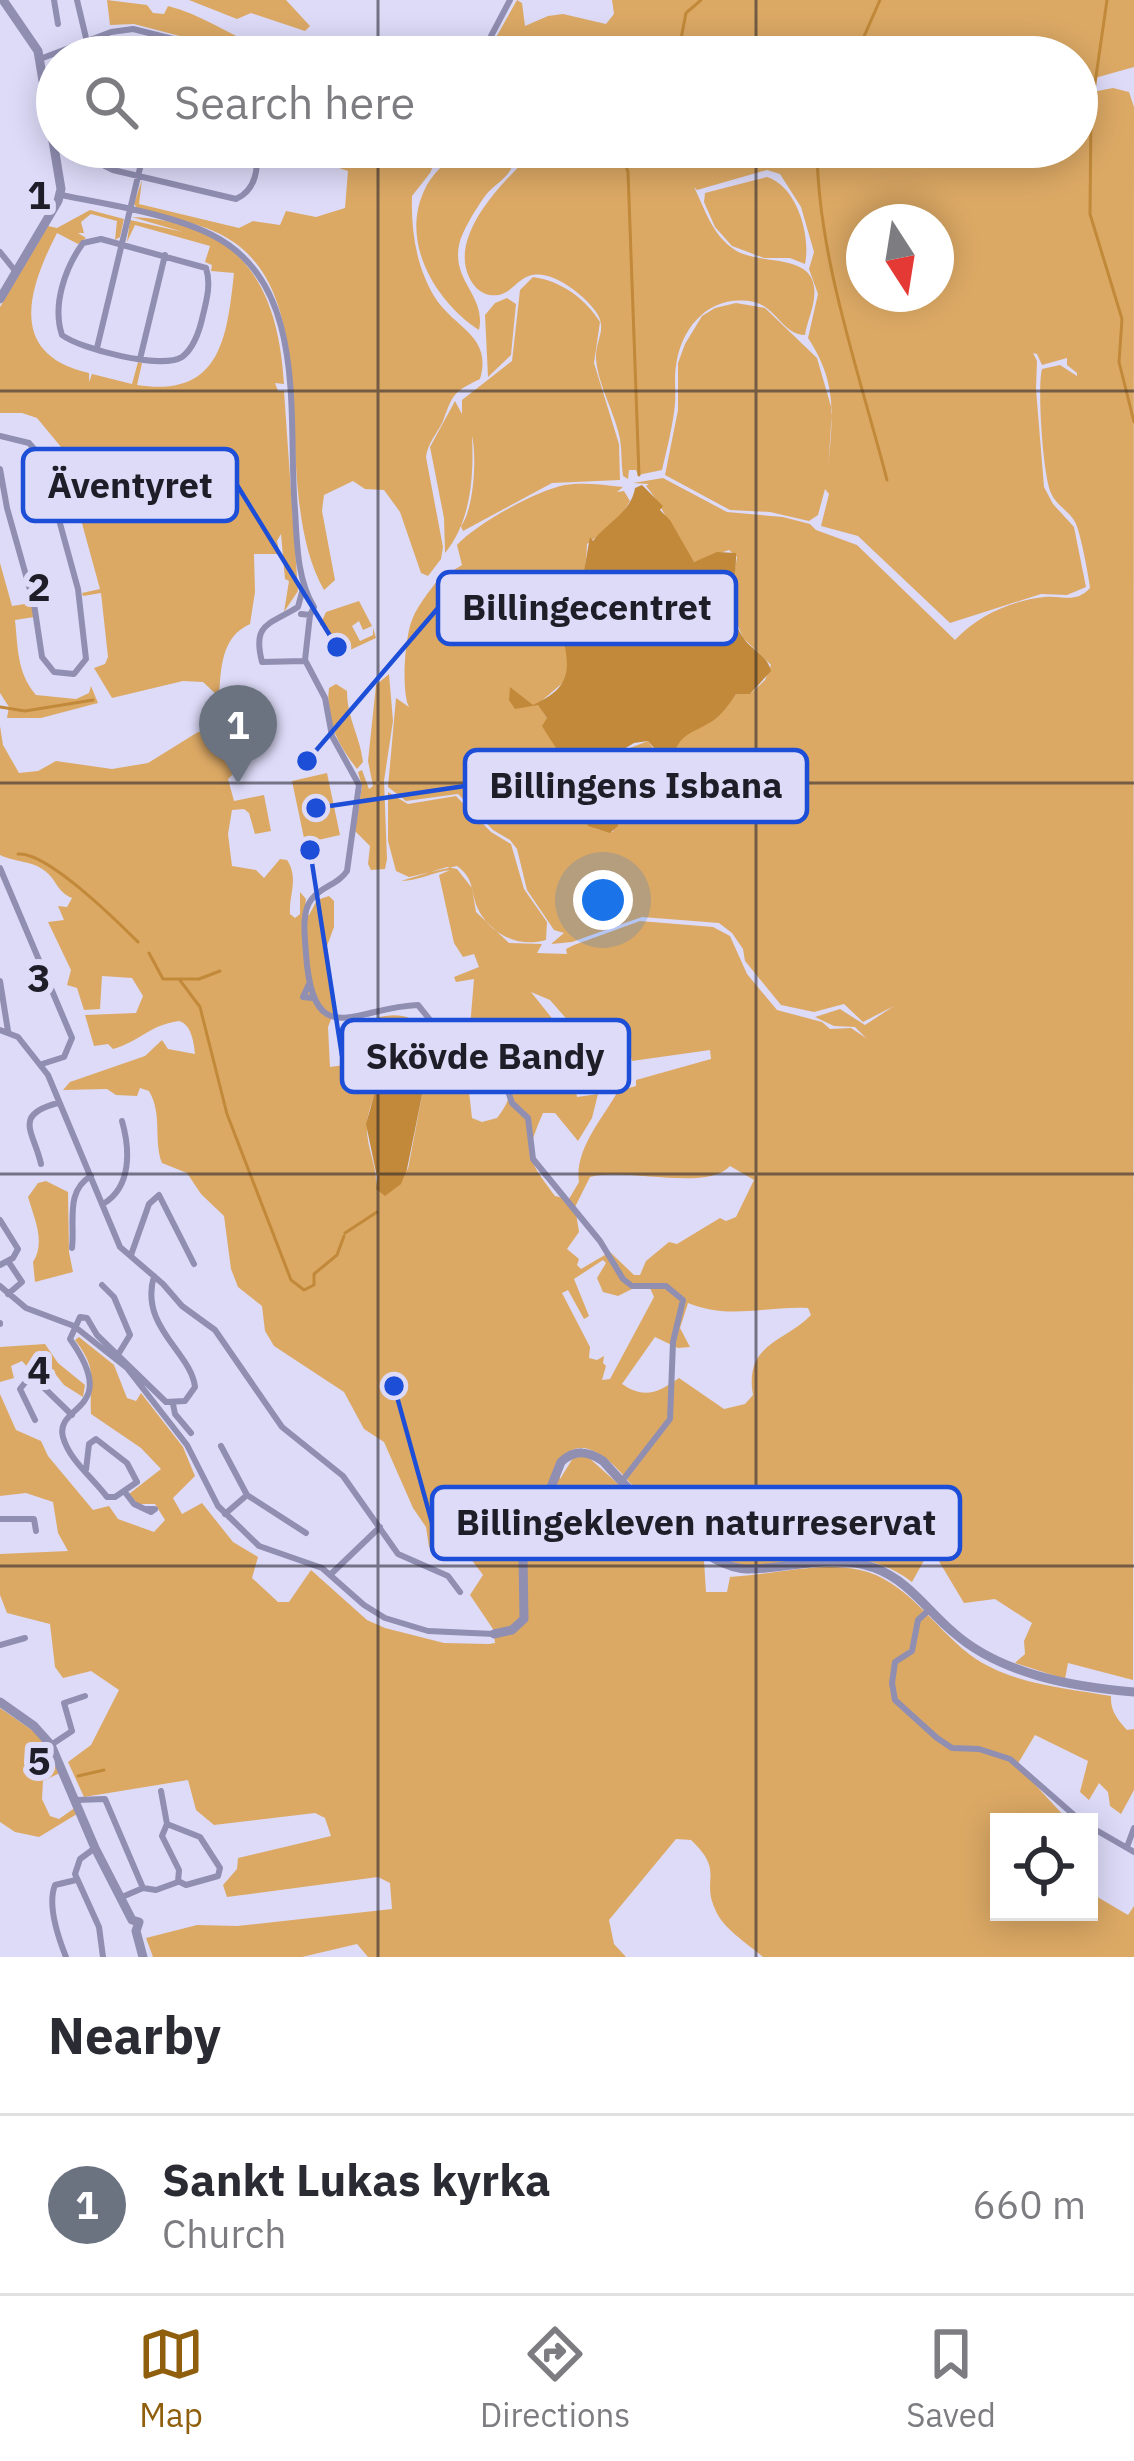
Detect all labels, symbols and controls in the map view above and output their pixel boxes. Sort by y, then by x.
search box [36,36,1098,168]
icon: search [78,69,144,135]
text: Search here [174,73,415,131]
text: 1 [27,169,51,220]
north arrow [846,204,954,312]
callout: Äventyret [23,449,237,521]
text: Äventyret [47,461,213,508]
text: 2 [27,561,51,612]
callout: Billingecentret [438,572,736,644]
text: Billingecentret [462,583,712,630]
pin: 1 [199,685,277,784]
callout: Billingens Isbana [465,750,807,822]
text: Billingens Isbana [489,761,783,808]
your location [573,870,633,930]
text: 3 [27,952,51,1003]
callout: Skövde Bandy [342,1020,629,1092]
text: Skövde Bandy [365,1032,605,1079]
text: 4 [27,1344,51,1395]
callout: Billingekleven naturreservat [432,1487,960,1559]
text: Billingekleven naturreservat [456,1498,936,1545]
text: 5 [27,1735,51,1786]
map controls [990,1813,1098,1921]
button: locate [990,1813,1098,1921]
text: Nearby [48,2002,221,2068]
text: Sankt Lukas kyrka [162,2150,551,2208]
text: 1 [75,2179,99,2230]
text: 660 m [973,2179,1086,2230]
text: Church [162,2208,286,2259]
tab: Map [138,2321,204,2436]
tab: Directions [480,2321,630,2436]
tab: Saved [906,2321,996,2436]

